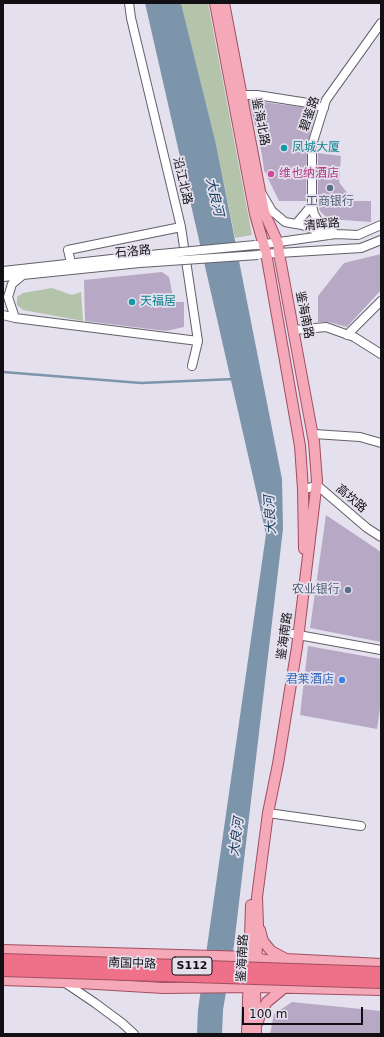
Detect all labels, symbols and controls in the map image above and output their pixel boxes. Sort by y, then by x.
street label: 碧鉴路 [297,95,323,133]
street label: 鉴海北路 [248,97,272,147]
place label: 凤城大厦 [292,141,340,155]
marker: 凤城大厦 [279,143,289,153]
street label: 沿江北路 [170,156,194,206]
place label: 维也纳酒店 [279,167,339,181]
marker: 维也纳酒店 [266,169,276,179]
water label: 大良河 [202,176,226,218]
marker: 工商银行 [325,183,335,193]
place label: 工商银行 [306,195,354,209]
street label: 清晖路 [303,216,341,234]
street label: 石洛路 [114,243,152,261]
street label: 鉴海南路 [292,290,316,340]
place label: 天福居 [140,295,176,309]
marker: 天福居 [127,297,137,307]
street label: 高坎路 [333,482,369,516]
water label: 大良河 [262,495,280,535]
place label: 农业银行 [292,583,340,597]
marker: 农业银行 [343,585,353,595]
street label: 鉴海南路 [275,611,295,661]
place label: 君莱酒店 [286,673,334,687]
marker: 君莱酒店 [337,675,347,685]
water label: 大良河 [227,817,247,857]
street label: 鉴海南路 [235,934,251,982]
street label: 南国中路 [108,956,156,972]
road number: S112 [172,957,212,975]
scale bar [244,999,365,1025]
text: 100 m [249,1007,287,1021]

